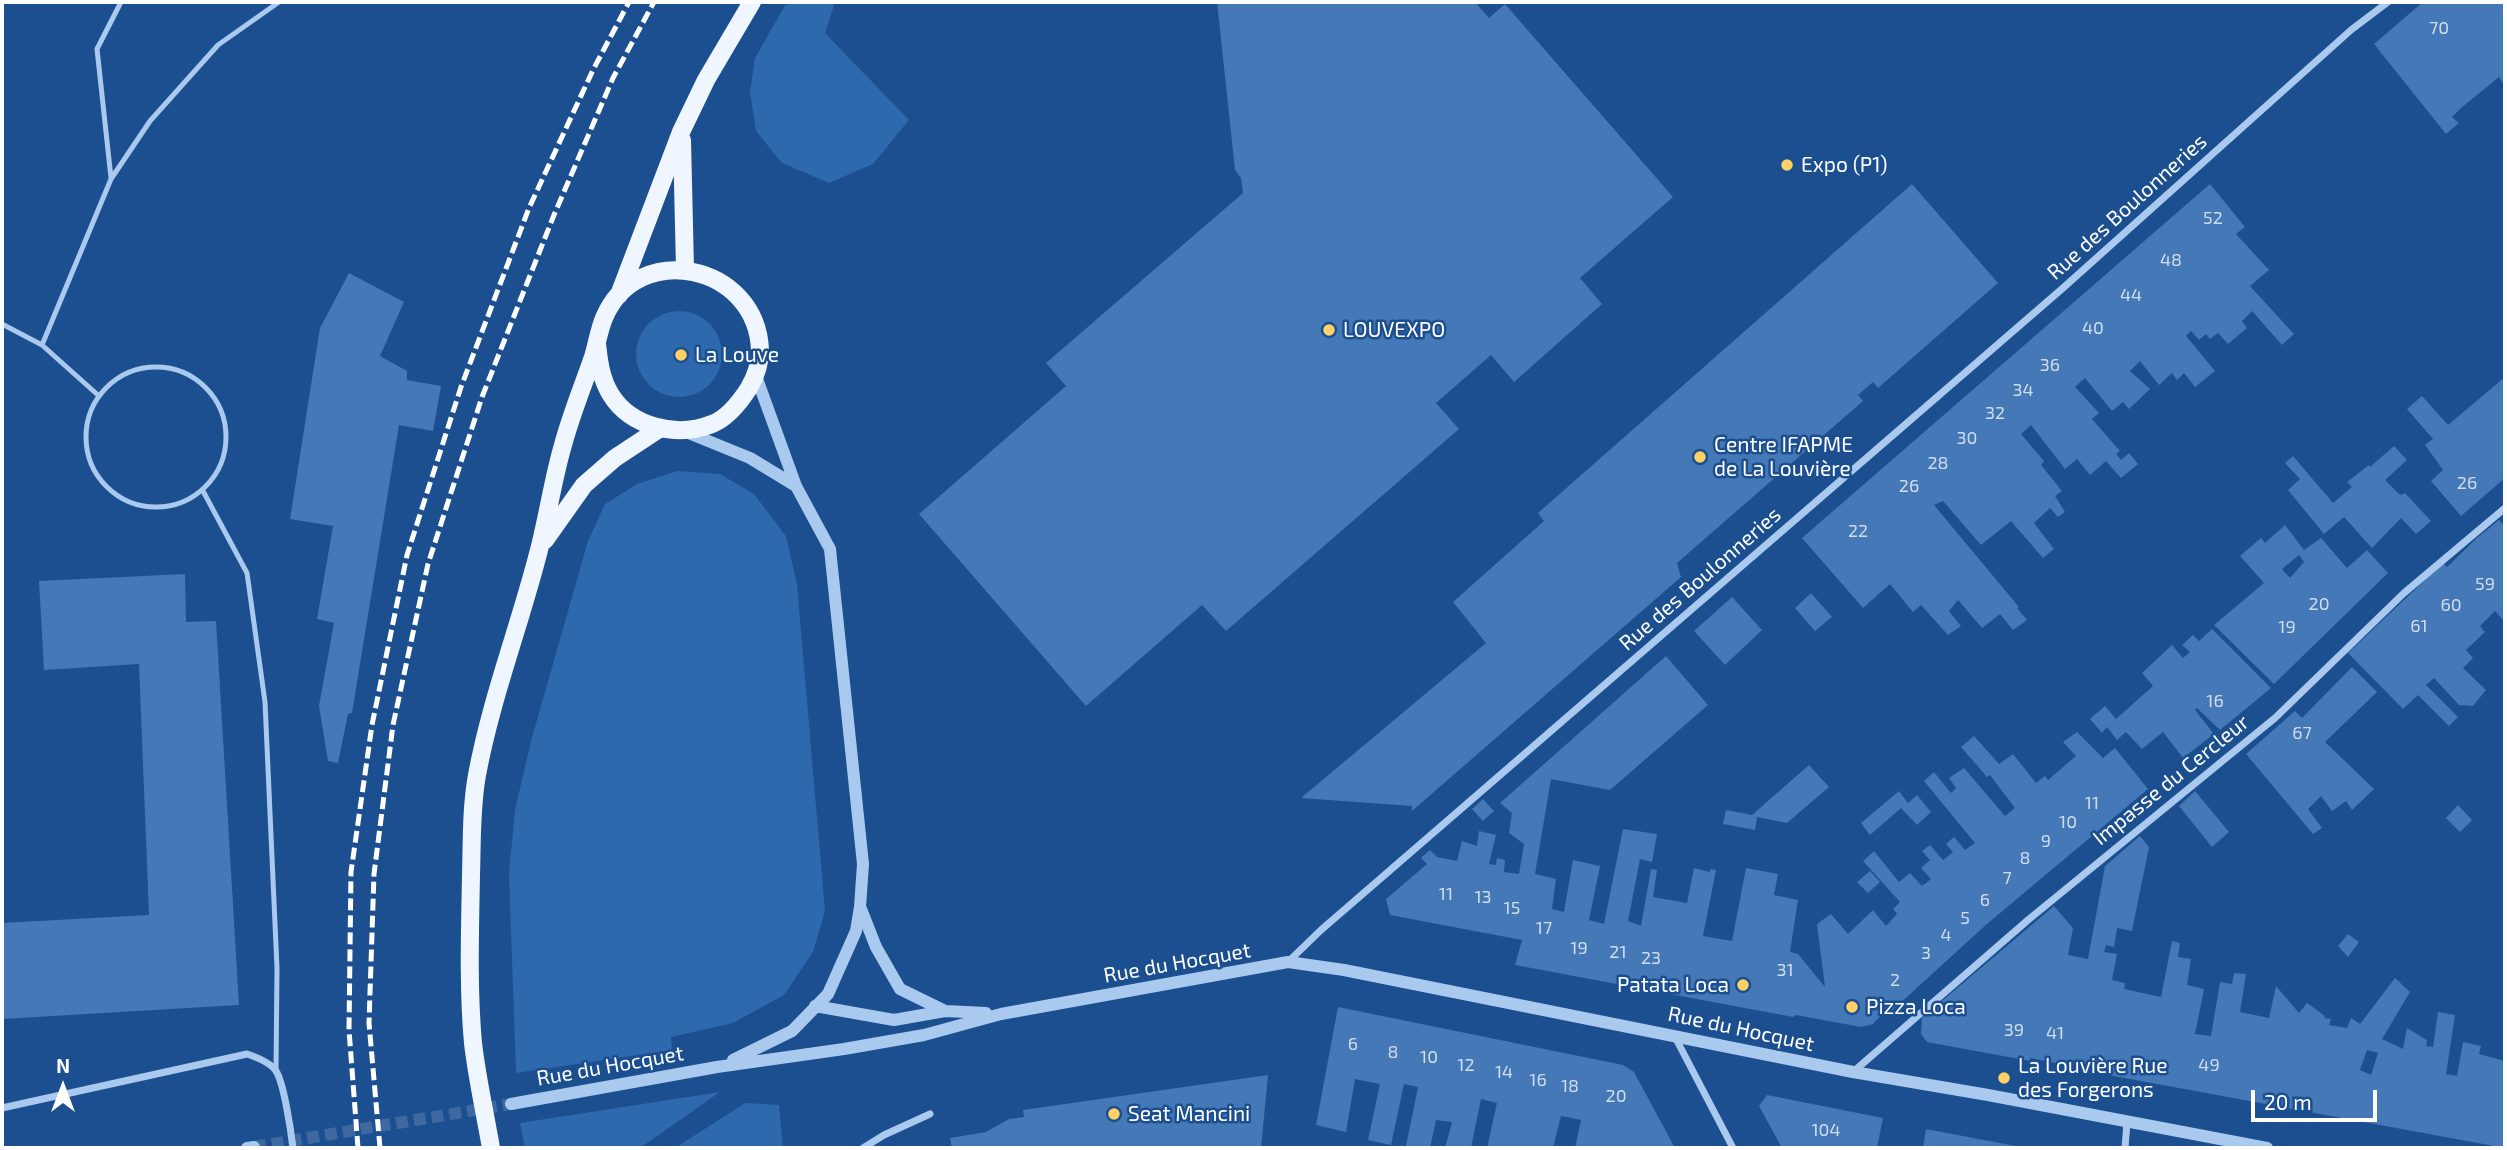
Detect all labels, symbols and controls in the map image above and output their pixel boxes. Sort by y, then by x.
house number: 70 [2429,17,2449,39]
street label: Rue des Boulonneries [2042,129,2212,285]
place label: Expo (P1) [1801,152,1888,178]
marker: Expo (P1) [1779,157,1795,173]
house number: 52 [2203,207,2223,229]
house number: 48 [2160,249,2182,271]
house number: 44 [2120,284,2142,306]
place label: LOUVEXPO [1343,317,1445,343]
house number: 40 [2082,317,2104,339]
marker: LOUVEXPO [1321,322,1337,338]
place label: La Louve [695,342,779,368]
marker: La Louve [673,347,689,363]
house number: 36 [2040,354,2060,376]
house number: 34 [2012,379,2034,401]
house number: 32 [1985,402,2005,424]
house number: 30 [1957,427,1977,449]
place label: Centre IFAPME de La Louvière [1714,432,1853,482]
marker: Centre IFAPME de La Louvière [1692,449,1708,465]
house number: 28 [1927,452,1949,474]
house number: 26 [2457,472,2477,494]
house number: 26 [1899,475,1919,497]
street label: Rue des Boulonneries [1614,502,1786,656]
house number: 22 [1848,520,1868,542]
house number: 59 [2475,573,2495,595]
house number: 20 [2309,593,2329,615]
house number: 60 [2440,594,2462,616]
house number: 61 [2410,615,2428,637]
house number: 19 [2278,616,2296,638]
house number: 16 [2206,690,2224,712]
street label: Impasse du Cercleur [2088,709,2254,851]
house number: 67 [2292,722,2312,744]
house number: 11 [2085,792,2099,814]
house number: 10 [2059,811,2077,833]
house number: 9 [2041,830,2051,852]
house number: 8 [2020,847,2030,869]
house number: 7 [2002,867,2012,889]
house number: 11 [1439,883,1453,905]
house number: 13 [1474,886,1492,908]
house number: 6 [1980,889,1990,911]
house number: 15 [1504,897,1520,919]
house number: 5 [1960,907,1970,929]
house number: 17 [1536,917,1552,939]
house number: 4 [1940,924,1952,946]
house number: 19 [1570,937,1588,959]
street label: Rue du Hocquet [1101,938,1253,988]
house number: 21 [1609,941,1627,963]
house number: 3 [1921,942,1931,964]
house number: 23 [1641,947,1661,969]
house number: 31 [1776,959,1794,981]
house number: 2 [1890,969,1900,991]
place label: Patata Loca [1617,972,1729,998]
marker: Patata Loca [1735,977,1751,993]
place label: Pizza Loca [1866,994,1966,1020]
marker: Pizza Loca [1844,999,1860,1015]
street label: Rue du Hocquet [1666,1001,1816,1057]
house number: 39 [2004,1019,2024,1041]
house number: 41 [2046,1022,2064,1044]
house number: 6 [1348,1033,1358,1055]
street label: Rue du Hocquet [534,1041,686,1091]
house number: 8 [1388,1041,1398,1063]
house number: 10 [1420,1046,1438,1068]
north arrow [28,1052,98,1122]
place label: La Louvière Rue des Forgerons [2018,1053,2168,1103]
text: N [56,1054,70,1077]
house number: 12 [1457,1054,1475,1076]
house number: 49 [2198,1054,2220,1076]
house number: 14 [1495,1061,1513,1083]
house number: 16 [1529,1069,1547,1091]
marker: La Louvière Rue des Forgerons [1996,1070,2012,1086]
house number: 18 [1561,1075,1579,1097]
scale bar [2255,1076,2381,1120]
house number: 20 [1606,1085,1626,1107]
text: 20 m [2264,1089,2312,1114]
place label: Seat Mancini [1128,1101,1250,1127]
marker: Seat Mancini [1106,1106,1122,1122]
house number: 104 [1811,1119,1841,1141]

